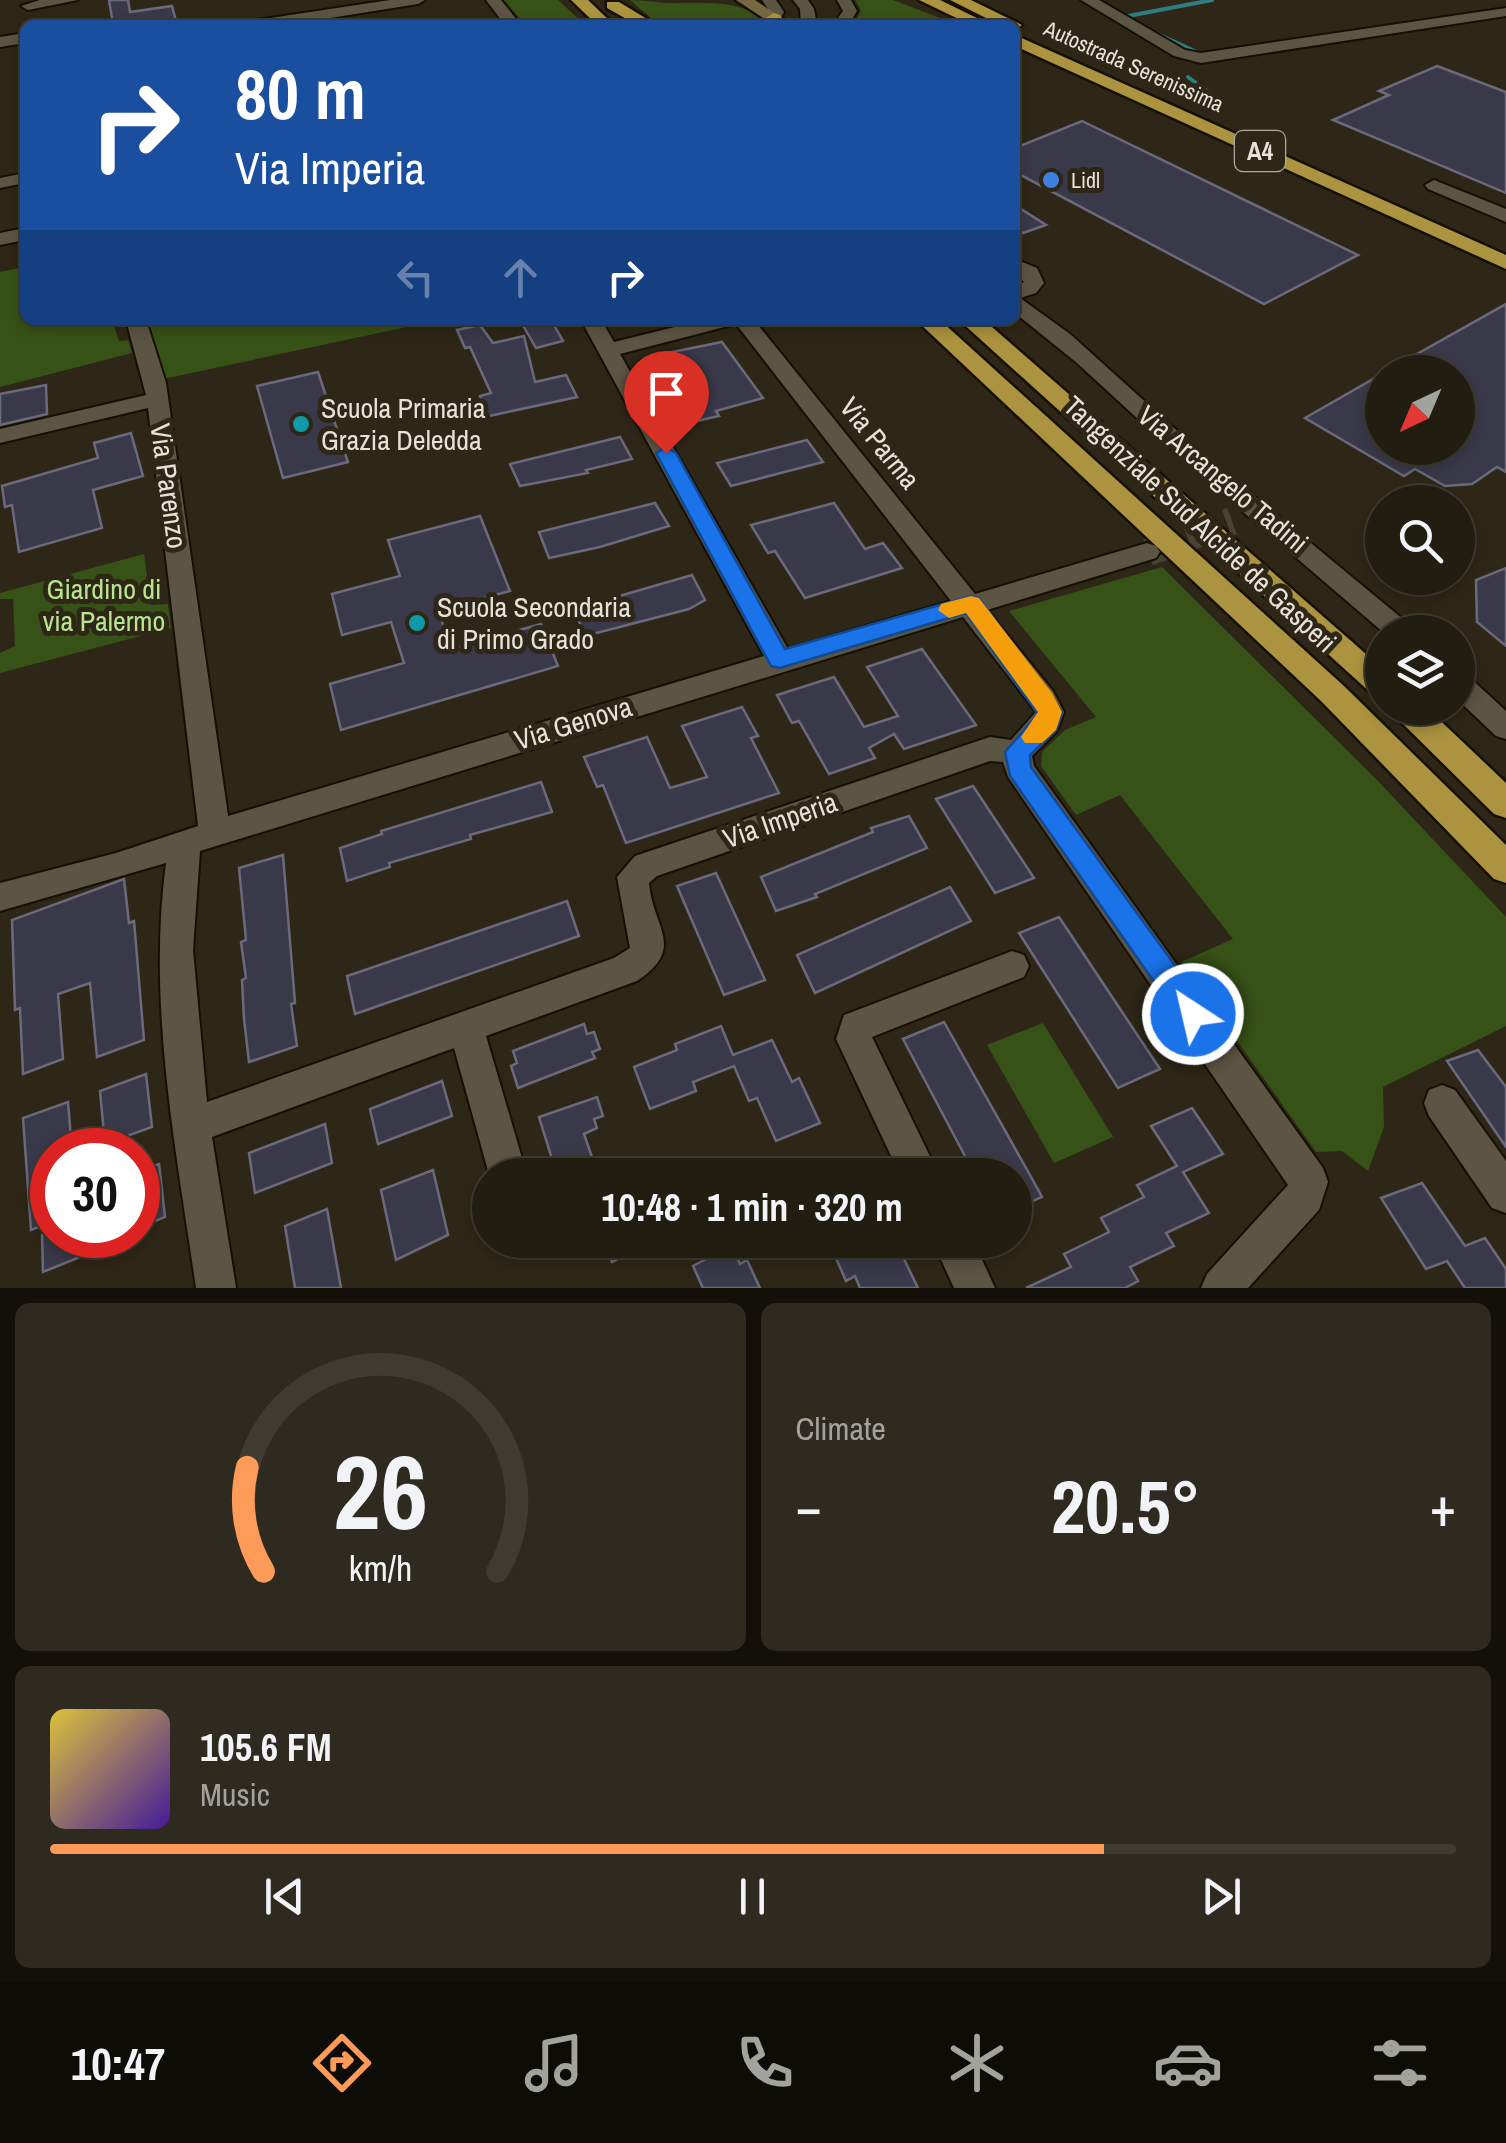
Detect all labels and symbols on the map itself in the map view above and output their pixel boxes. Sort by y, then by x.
street label: Autostrada Serenissima [1039,13,1229,119]
road number: A4 [1235,131,1285,171]
place label: Lidl [1071,165,1100,195]
marker: Lidl [1040,169,1062,191]
pin [624,351,709,454]
north arrow [1365,355,1475,465]
street label: Tangenziale Sud Alcide de Gasperi [1055,387,1345,661]
place label: Scuola Primaria Grazia Deledda [321,389,486,459]
street label: Via Parma [831,389,929,497]
street label: Via Arcangelo Tadini [1130,396,1316,562]
marker: Scuola Primaria Grazia Deledda [290,413,312,435]
street label: Via Parenzo [141,421,197,551]
park label: Giardino di via Palermo [43,570,165,640]
place label: Scuola Secondaria di Primo Grado [437,588,631,658]
marker: Scuola Secondaria di Primo Grado [406,612,428,634]
street label: Via Genova [510,687,637,759]
street label: Via Imperia [718,783,842,857]
position arrow [1141,962,1245,1066]
speed limit sign: 30 [30,1128,160,1258]

